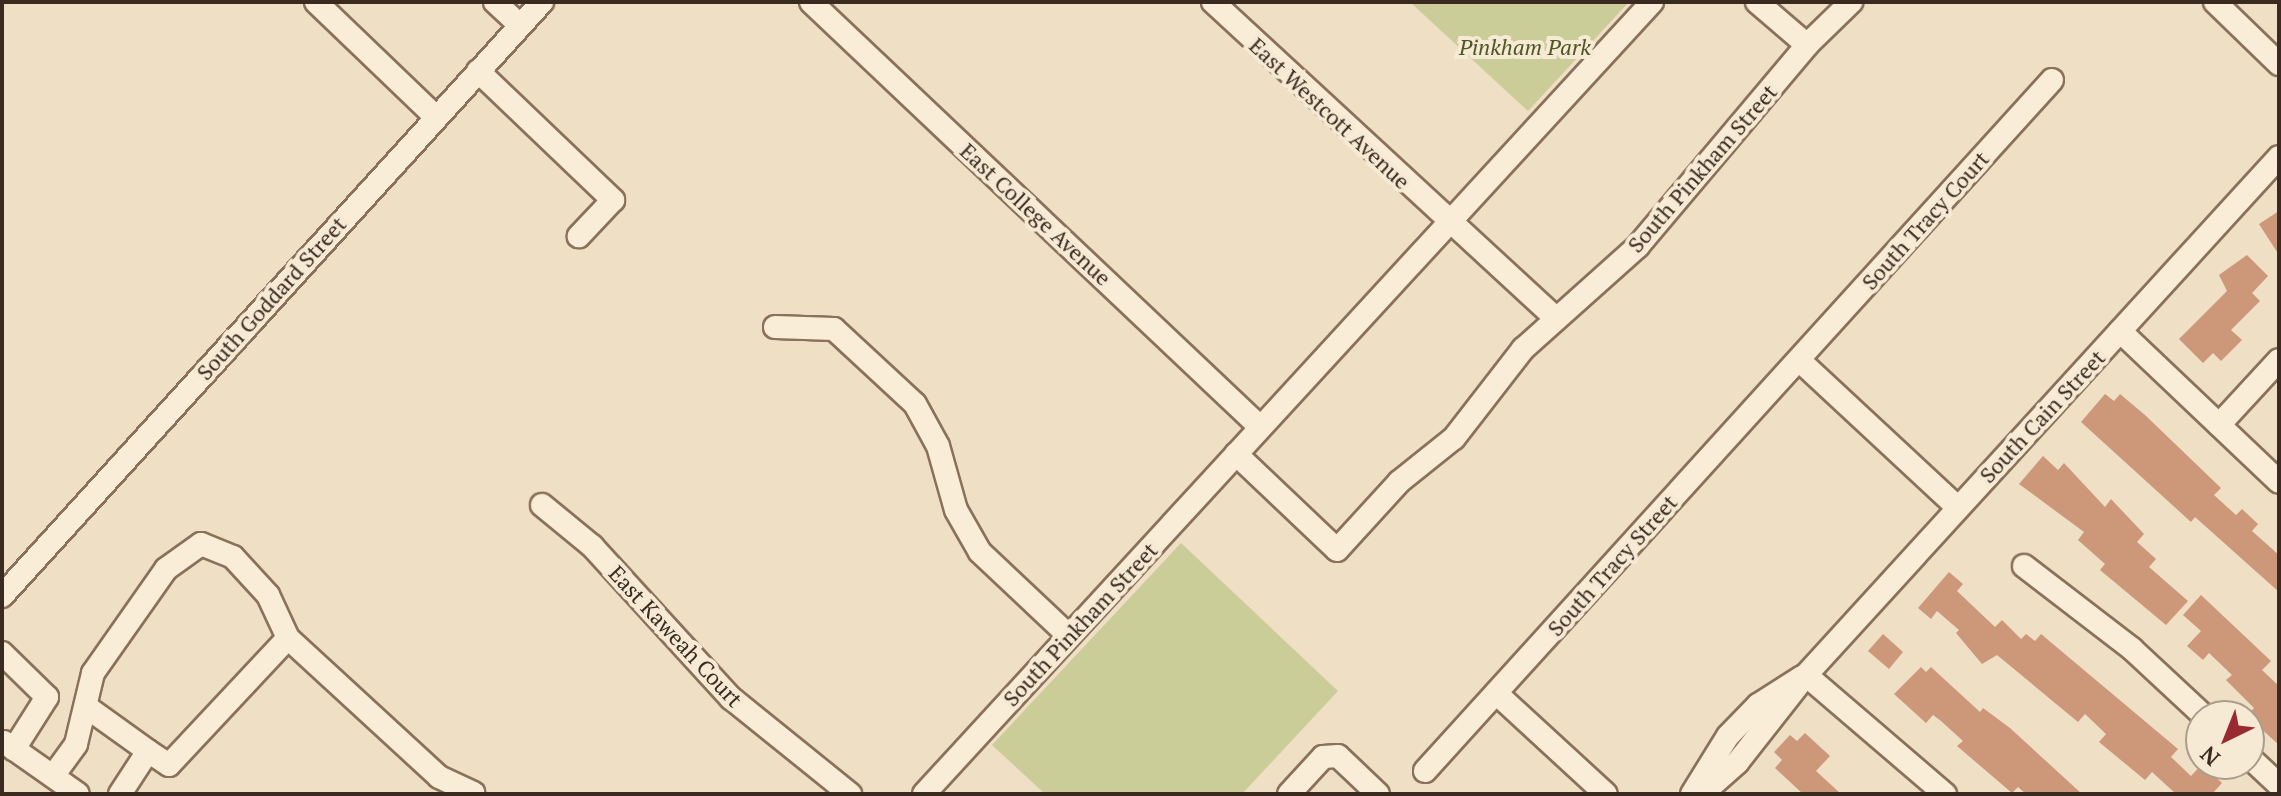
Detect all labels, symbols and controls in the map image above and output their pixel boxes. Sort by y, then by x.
street label: East Westcott Avenue [1244,32,1416,194]
park label: Pinkham Park [1459,34,1591,60]
street label: South Pinkham Street [1622,79,1782,257]
street label: East College Avenue [955,137,1117,291]
street label: South Tracy Court [1856,145,1994,295]
street label: South Goddard Street [191,211,351,385]
street label: South Cain Street [1974,344,2110,488]
street label: South Tracy Street [1542,489,1682,641]
street label: South Pinkham Street [997,537,1163,711]
street label: East Kaweah Court [604,560,748,712]
north arrow [2185,700,2265,780]
text: N [2194,740,2226,773]

